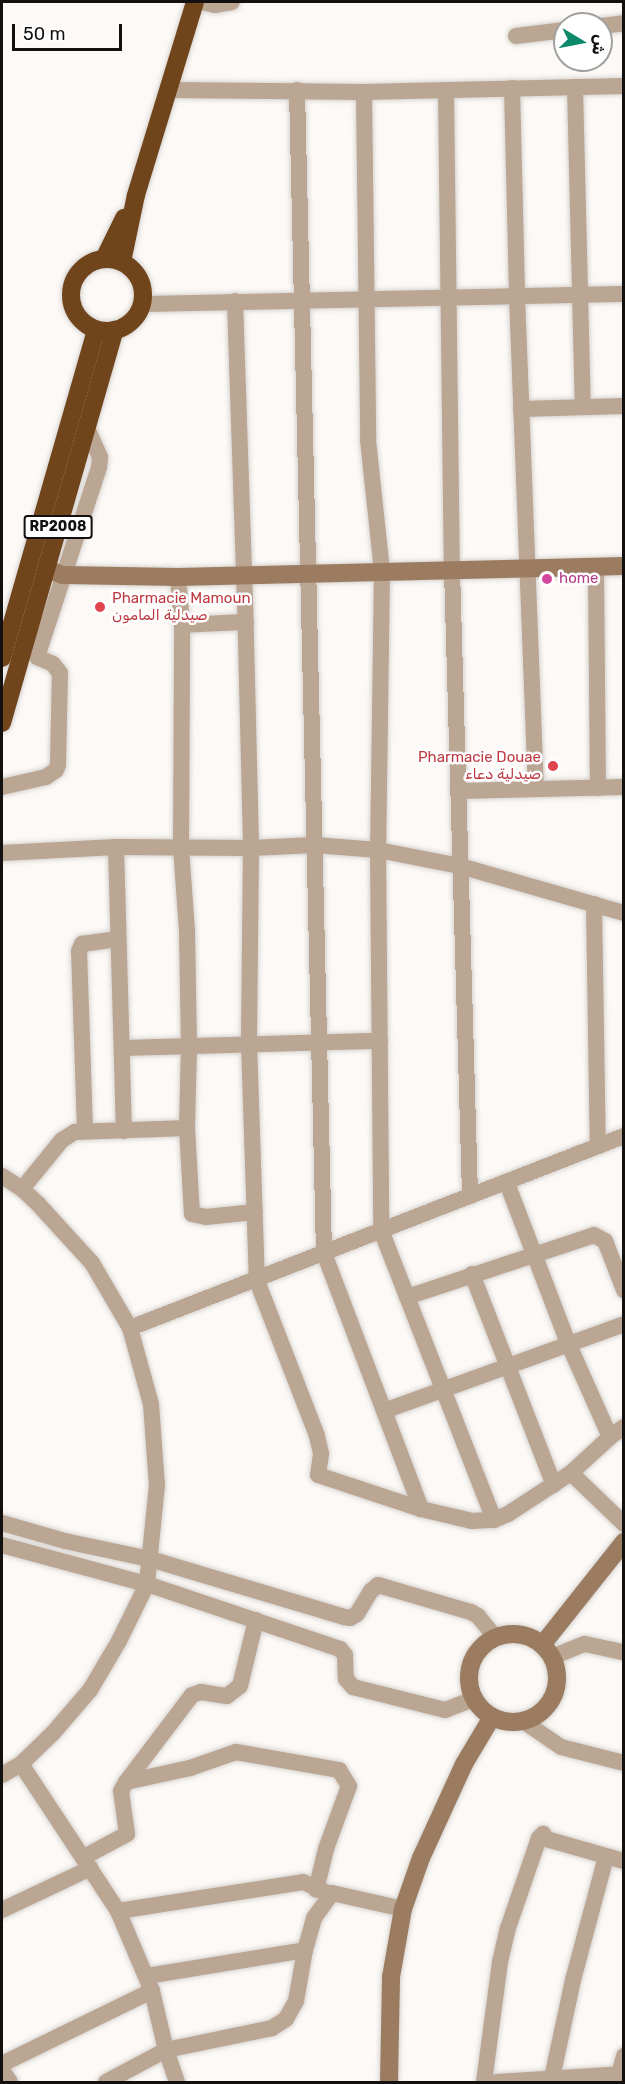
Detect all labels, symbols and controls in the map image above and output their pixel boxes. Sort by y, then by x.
scale bar [15,12,124,50]
north arrow [553,12,613,72]
text: 50 m [23,23,66,45]
text: ش [588,33,610,57]
road number: RP2008 [23,516,92,538]
place label: home [559,570,598,588]
marker: home [540,572,554,586]
place label: Pharmacie Mamoun صيدلية المامون [112,589,251,624]
marker: Pharmacie Mamoun صيدلية المامون [93,600,107,614]
place label: Pharmacie Douae صيدلية دعاء [418,748,541,783]
marker: Pharmacie Douae صيدلية دعاء [546,759,560,773]

